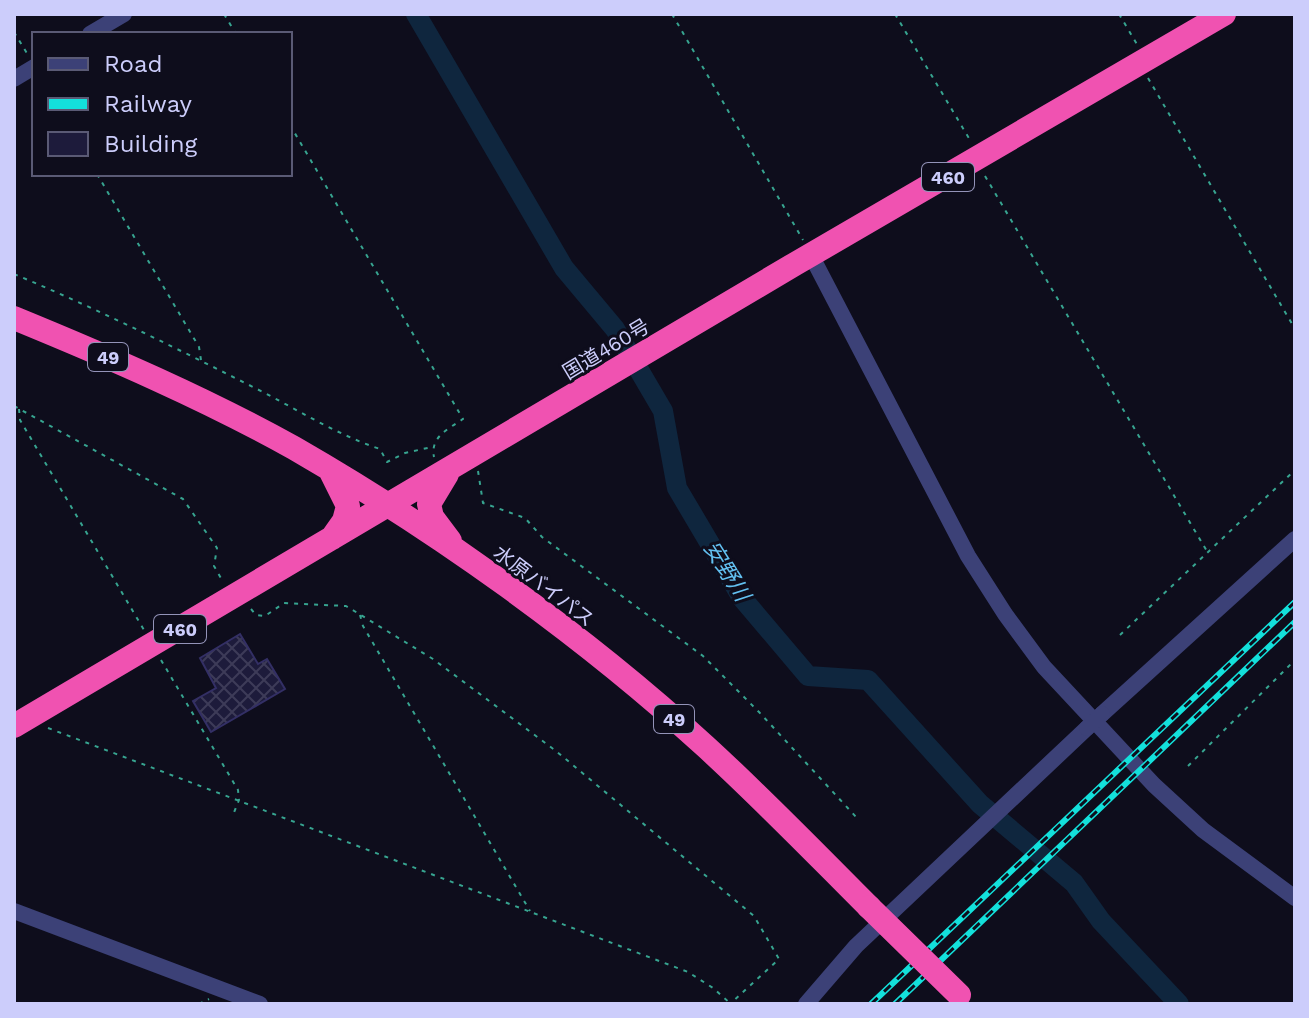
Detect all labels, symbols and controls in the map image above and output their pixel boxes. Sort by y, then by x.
legend [32,32,292,176]
text: Road [104,50,163,78]
text: Railway [104,90,193,118]
text: Building [104,130,197,158]
road number: 460 [922,163,974,191]
street label: 国道460号 [558,314,654,384]
road number: 49 [88,343,128,371]
water label: 安野川 [699,536,756,607]
street label: 水原バイパス [489,540,599,632]
road number: 460 [154,615,206,643]
road number: 49 [654,705,694,733]

